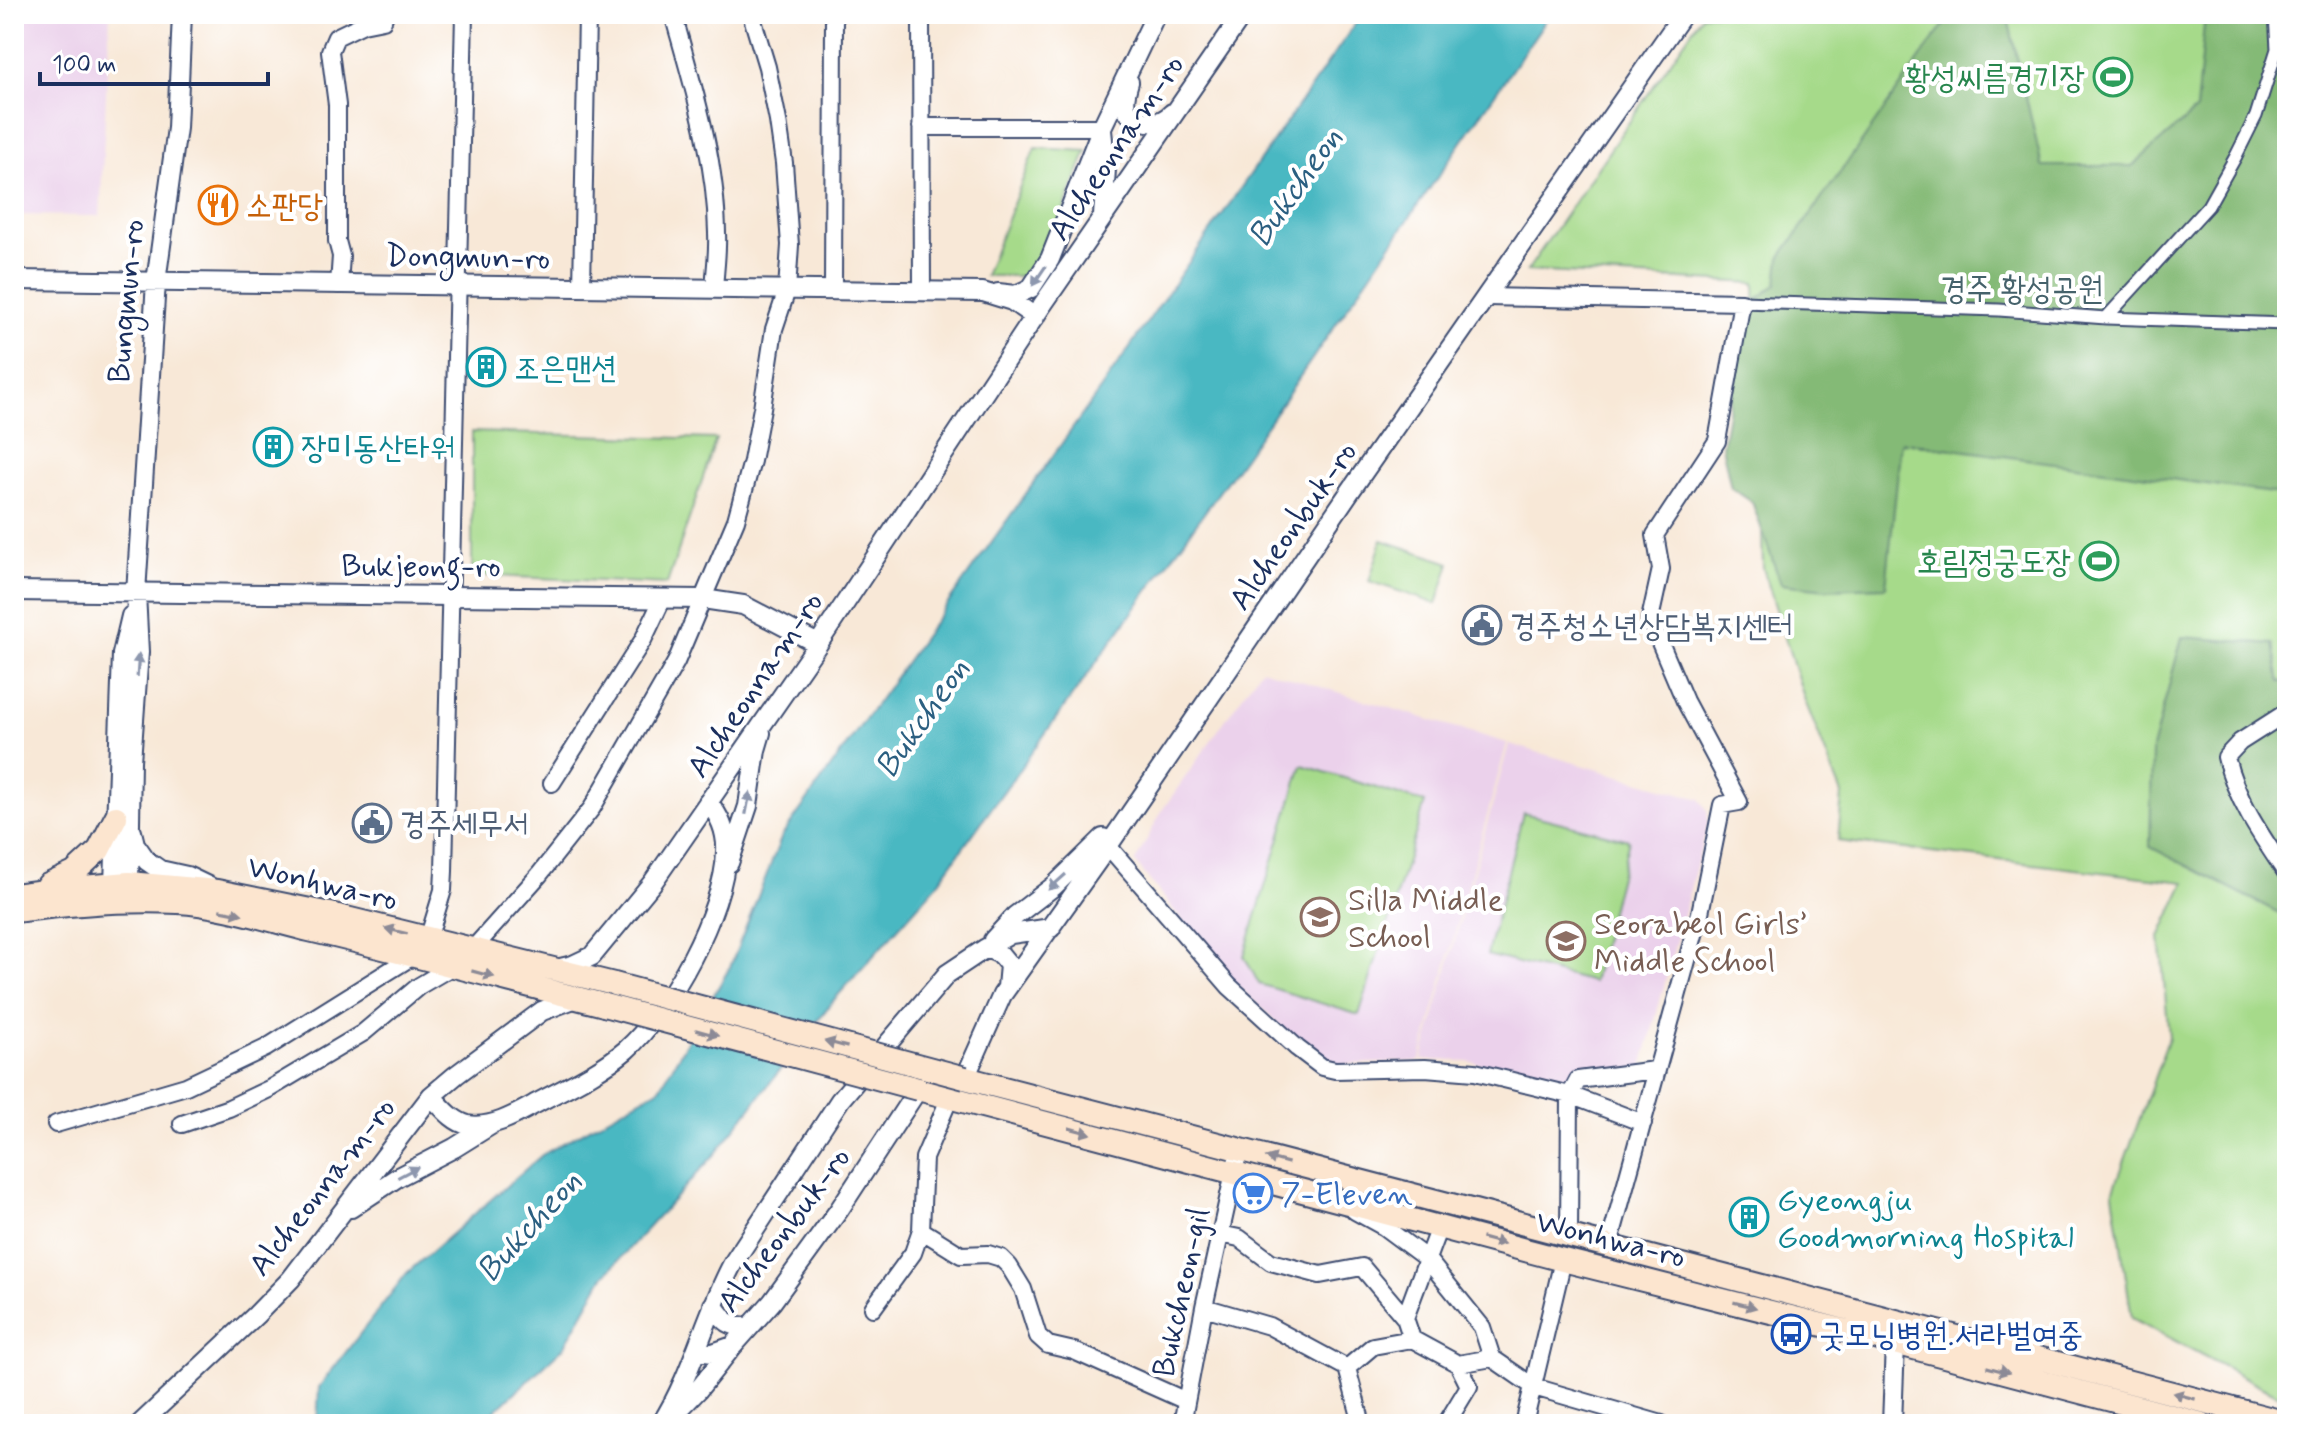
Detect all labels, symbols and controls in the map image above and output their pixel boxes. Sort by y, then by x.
scale bar [40,36,268,86]
street label: Alcheonnam-ro [1039,47,1194,249]
text: 100 m [52,50,116,81]
sports icon: 황성씨름경기장 [2092,56,2134,98]
place label: 황성씨름경기장 [1905,58,2085,100]
water label: Bukcheon [1238,118,1354,256]
restaurant icon: 소판당 [197,184,239,226]
place label: 소판당 [246,186,323,228]
street label: Bungmun-ro [99,218,157,385]
street label: Dongmun-ro [385,236,551,282]
one-way arrow [1031,266,1046,287]
park label: 경주 황성공원 [1940,269,2104,311]
building icon: 조은맨션 [465,346,507,388]
place label: 조은맨션 [514,348,617,390]
building icon: 장미동산타워 [252,426,294,468]
place label: 장미동산타워 [301,428,456,470]
street label: Alcheonbuk-ro [1220,433,1367,619]
sports icon: 호림정궁도장 [2078,540,2120,582]
place label: 호림정궁도장 [1917,542,2071,584]
street label: Bukjeong-ro [341,546,501,591]
street label: Alcheonnam-ro [678,584,833,786]
public building icon: 경주청소년상담복지센터 [1461,604,1503,646]
place label: 경주청소년상담복지센터 [1510,606,1793,648]
water label: Bukcheon [865,649,981,787]
one-way arrow [132,653,145,678]
one-way arrow [742,790,755,815]
public building icon: 경주세무서 [351,802,393,844]
place label: 경주세무서 [400,804,529,846]
street label: Wonhwa-ro [243,846,402,922]
one-way arrow [1048,873,1067,891]
place label: Silla Middle School [1348,880,1503,959]
school or university icon: Silla Middle School [1299,896,1341,938]
place label: Seorabeol Girls’ Middle School [1594,904,1807,983]
one-way arrow [218,906,243,918]
school or university icon: Seorabeol Girls’ Middle School [1545,920,1587,962]
one-way arrow [383,924,408,936]
one-way arrow [471,969,496,981]
one-way arrow [694,1027,719,1039]
one-way arrow [823,1037,848,1049]
street label: Alcheonnam-ro [240,1089,406,1285]
one-way arrow [1067,1125,1092,1137]
street label: Alcheonbuk-ro [708,1139,861,1322]
one-way arrow [1264,1153,1288,1166]
water label: Bukcheon [467,1161,592,1293]
one-way arrow [397,1165,420,1179]
supermarket icon: 7-Eleven [1232,1172,1274,1214]
place label: 7-Eleven [1281,1174,1413,1216]
place label: Gyeongju Goodmorning Hospital [1777,1180,2074,1259]
building icon: Gyeongju Goodmorning Hospital [1728,1196,1770,1238]
street label: Wonhwa-ro [1531,1201,1690,1279]
street label: Bukcheon-gil [1144,1204,1220,1381]
one-way arrow [1482,1235,1506,1248]
one-way arrow [1733,1300,1758,1312]
bus stop icon: 굿모닝병원.서라벌여중 [1770,1313,1812,1355]
place label: 굿모닝병원.서라벌여중 [1819,1315,2083,1357]
one-way arrow [1985,1365,2010,1377]
one-way arrow [2172,1389,2197,1401]

